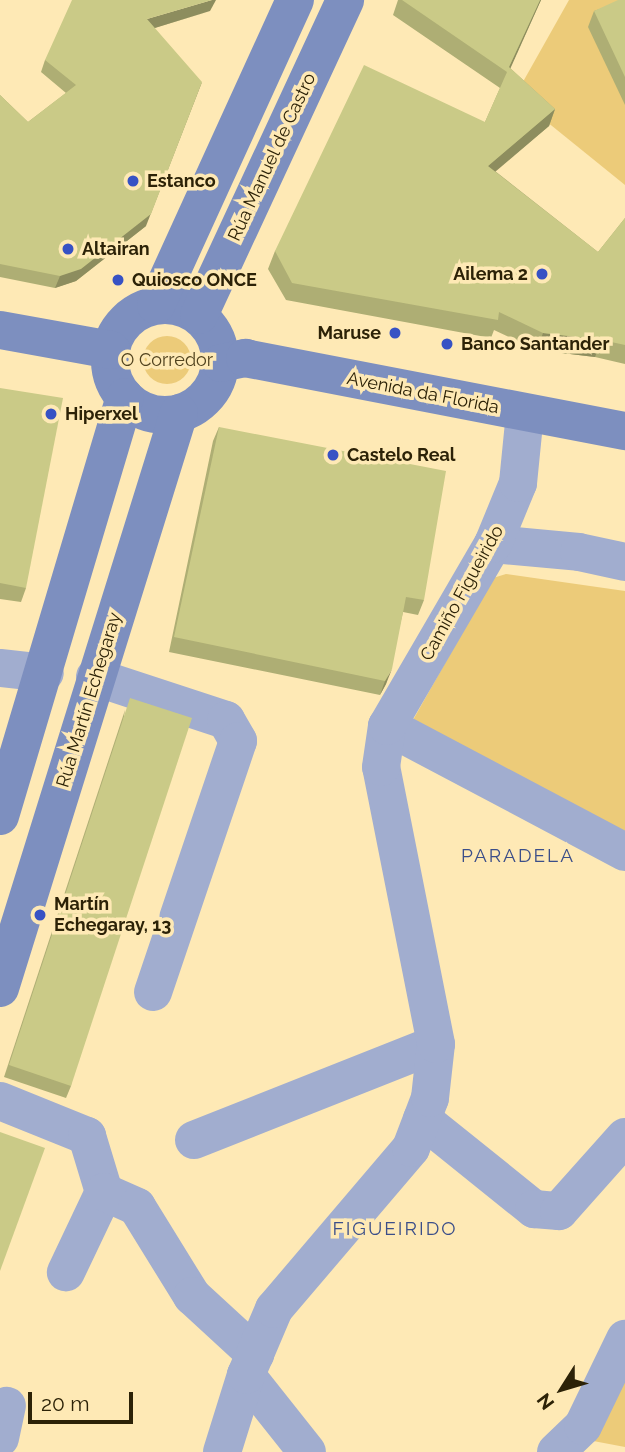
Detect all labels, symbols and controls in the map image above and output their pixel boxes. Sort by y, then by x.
street label: Rúa Manuel de Castro [223,69,321,245]
place label: Estanco [147,170,216,192]
marker: Estanco [125,173,141,189]
place label: Altairan [82,238,150,260]
marker: Altairan [60,241,76,257]
place label: Ailema 2 [453,263,528,285]
marker: Ailema 2 [534,266,550,282]
place label: Quiosco ONCE [132,269,257,291]
marker: Quiosco ONCE [110,272,126,288]
place label: Maruse [317,322,381,344]
marker: Maruse [387,325,403,341]
place label: Banco Santander [461,333,609,355]
marker: Banco Santander [439,336,455,352]
park label: O Corredor [121,349,213,371]
street label: Avenida da Florida [345,368,501,418]
place label: Hiperxel [65,403,138,425]
marker: Hiperxel [43,406,59,422]
place label: Castelo Real [347,444,456,466]
marker: Castelo Real [325,447,341,463]
street label: Camiño Figueirido [416,522,508,664]
street label: Rúa Martín Echegaray [52,610,126,790]
district label: PARADELA [462,845,574,867]
place label: Martín Echegaray, 13 [54,894,171,936]
marker: Martín Echegaray, 13 [32,907,48,923]
district label: FIGUEIRIDO [334,1218,456,1240]
north arrow [527,1354,597,1424]
scale bar [32,1378,136,1422]
text: N [532,1389,558,1414]
text: 20 m [41,1391,89,1416]

